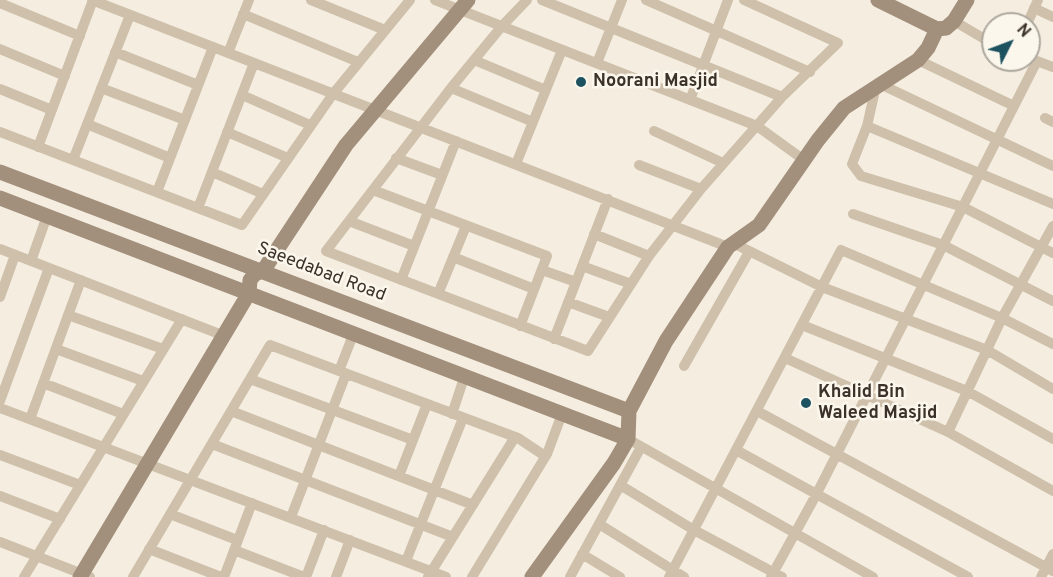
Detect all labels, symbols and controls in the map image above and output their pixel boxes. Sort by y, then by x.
north arrow [981,12,1041,72]
text: N [1012,20,1034,42]
place label: Noorani Masjid [593,71,718,93]
marker: Noorani Masjid [574,75,588,89]
street label: Saeedabad Road [254,239,388,307]
place label: Khalid Bin Waleed Masjid [818,382,937,424]
marker: Khalid Bin Waleed Masjid [799,396,813,410]

